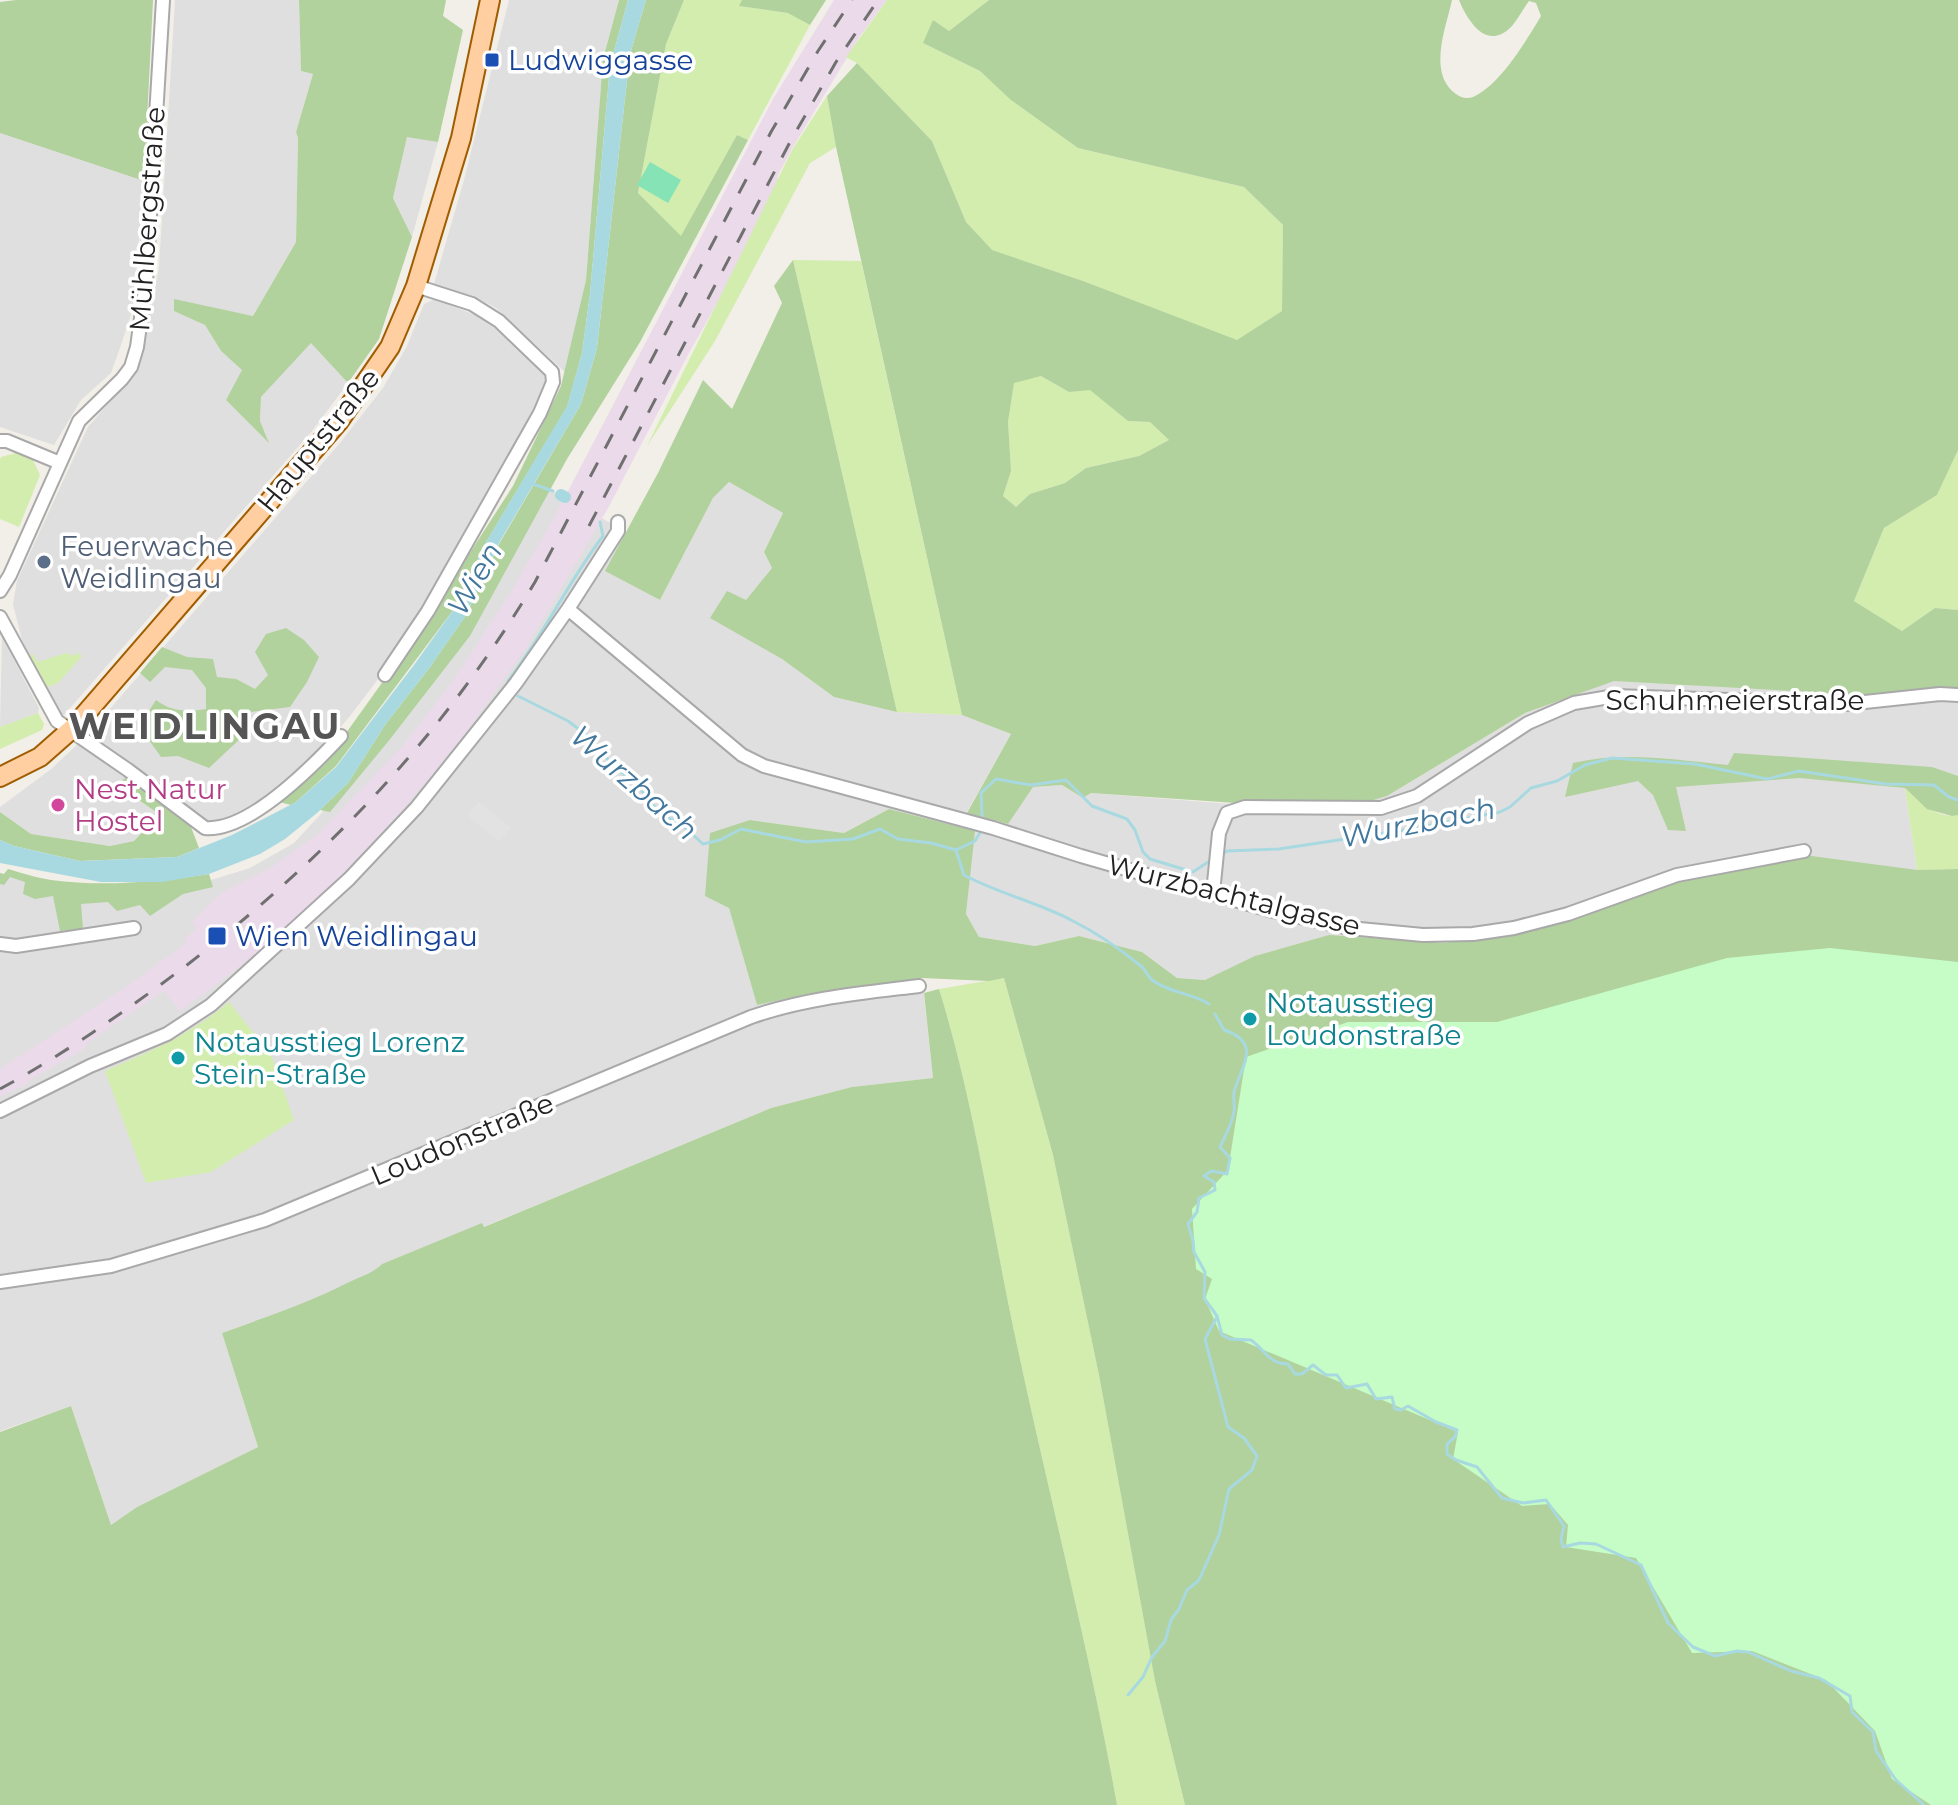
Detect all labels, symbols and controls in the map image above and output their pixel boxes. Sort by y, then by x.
place label: Ludwiggasse [508,43,693,77]
marker: Ludwiggasse [483,51,501,69]
street label: Mühlbergstraße [122,105,172,333]
street label: Hauptstraße [249,361,387,519]
place label: Feuerwache Weidlingau [60,529,234,595]
water label: Wien [439,535,510,622]
marker: Feuerwache Weidlingau [35,553,53,571]
street label: Schuhmeierstraße [1606,683,1864,717]
district label: WEIDLINGAU [69,704,341,748]
water label: Wurzbach [563,717,706,848]
place label: Nest Natur Hostel [74,772,227,838]
water label: Wurzbach [1337,789,1498,856]
marker: Nest Natur Hostel [49,796,67,814]
street label: Wurzbachtalgasse [1104,847,1364,943]
place label: Wien Weidlingau [235,919,478,953]
marker: Wien Weidlingau [206,925,228,947]
place label: Notausstieg Loudonstraße [1266,986,1461,1052]
marker: Notausstieg Loudonstraße [1241,1010,1259,1028]
place label: Notausstieg Lorenz Stein-Straße [194,1025,465,1091]
marker: Notausstieg Lorenz Stein-Straße [169,1049,187,1067]
street label: Loudonstraße [365,1085,559,1193]

